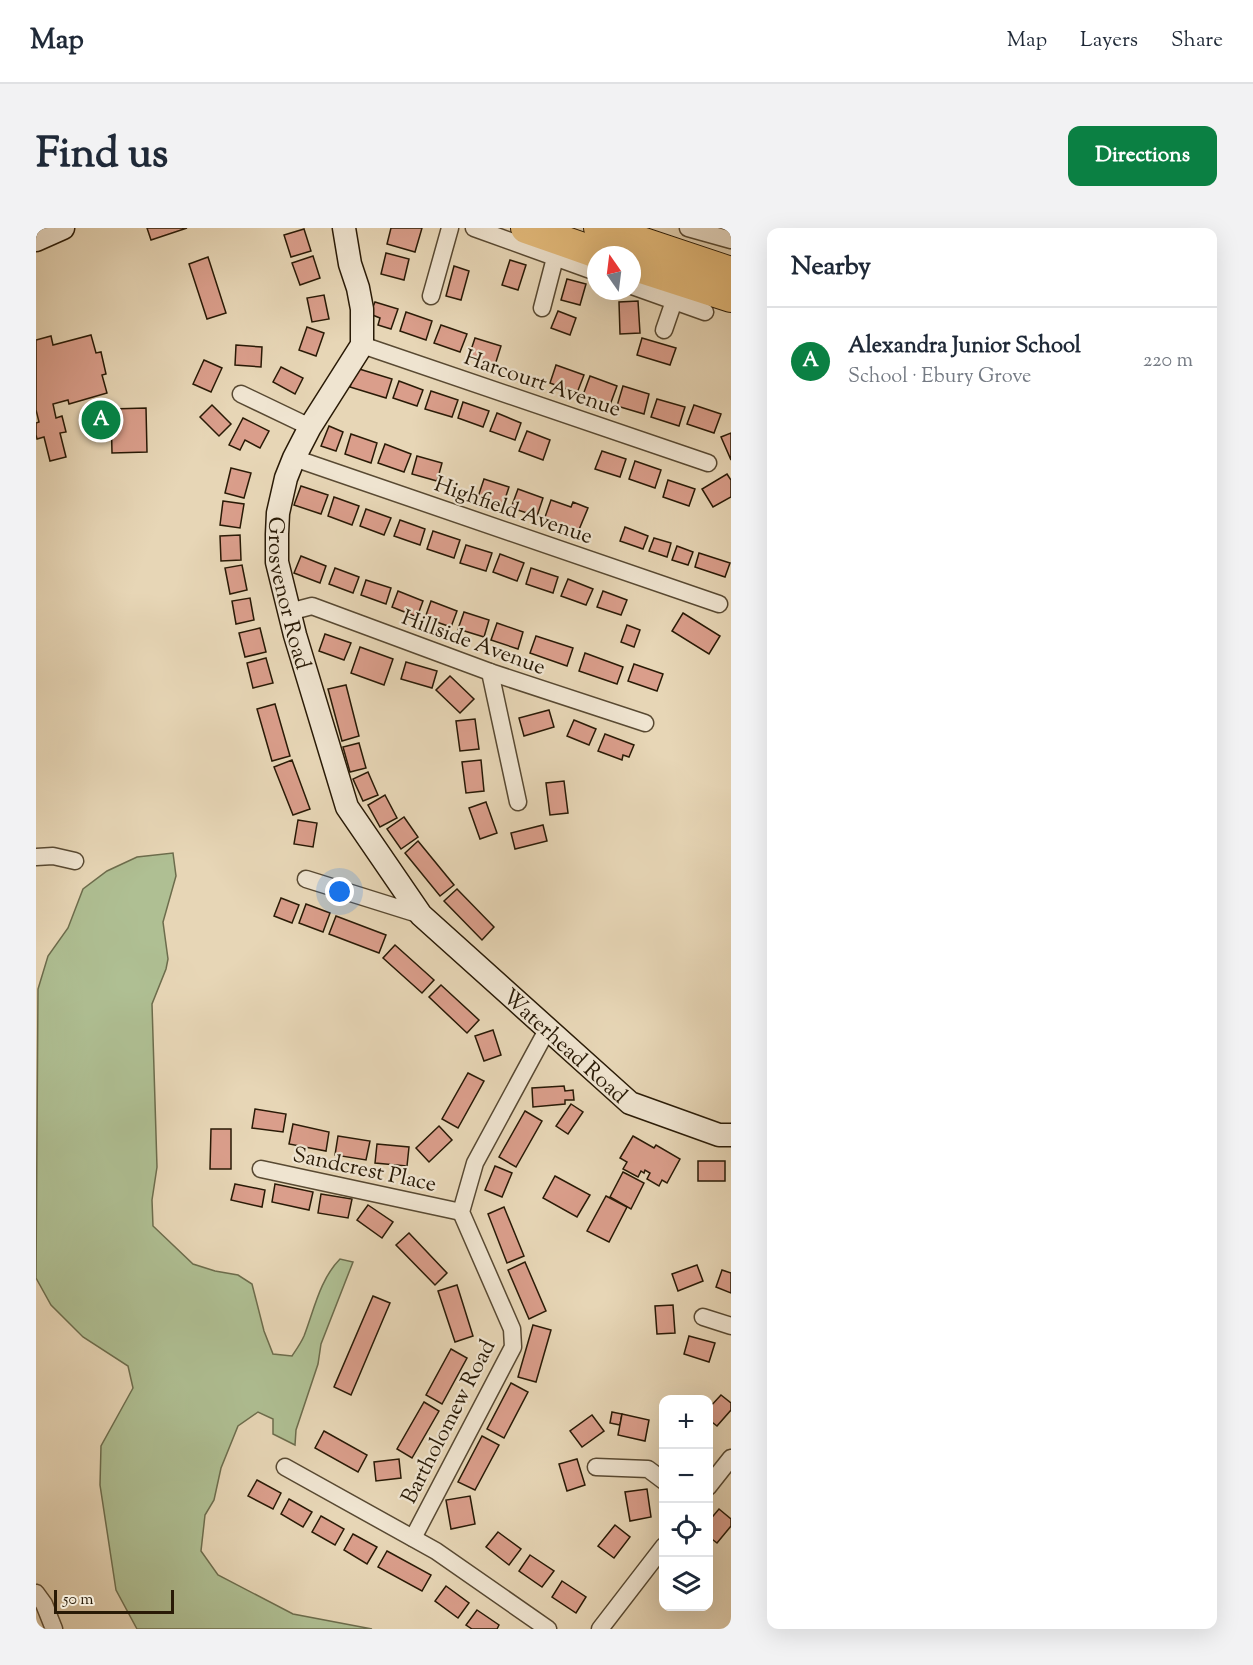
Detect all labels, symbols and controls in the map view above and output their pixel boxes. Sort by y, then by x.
text: Map [30,21,84,61]
text: Map [1007,26,1047,56]
text: Layers [1080,26,1138,56]
text: Share [1171,26,1223,56]
text: Find us [36,126,168,186]
button: Directions [1068,126,1217,186]
north arrow [587,246,641,300]
text: Nearby [791,249,871,286]
text: Alexandra Junior School [848,331,1081,363]
street label: Harcourt Avenue [459,343,625,427]
text: A [802,347,819,376]
text: 220 m [1143,347,1193,376]
text: School · Ebury Grove [848,363,1031,392]
pin: A [82,398,120,442]
street label: Highfield Avenue [429,470,597,554]
street label: Grosvenor Road [258,516,318,674]
street label: Hillside Avenue [396,603,550,685]
your location [325,877,354,906]
street label: Waterhead Road [494,982,633,1112]
street label: Sandcrest Place [290,1140,439,1202]
street label: Bartholomew Road [394,1335,505,1510]
map controls [659,1395,713,1611]
button: + [659,1395,713,1449]
button: − [659,1449,713,1503]
button: locate [659,1503,713,1557]
button: layers [659,1557,713,1611]
scale bar [54,1587,174,1614]
text: 50 m [63,1589,94,1612]

